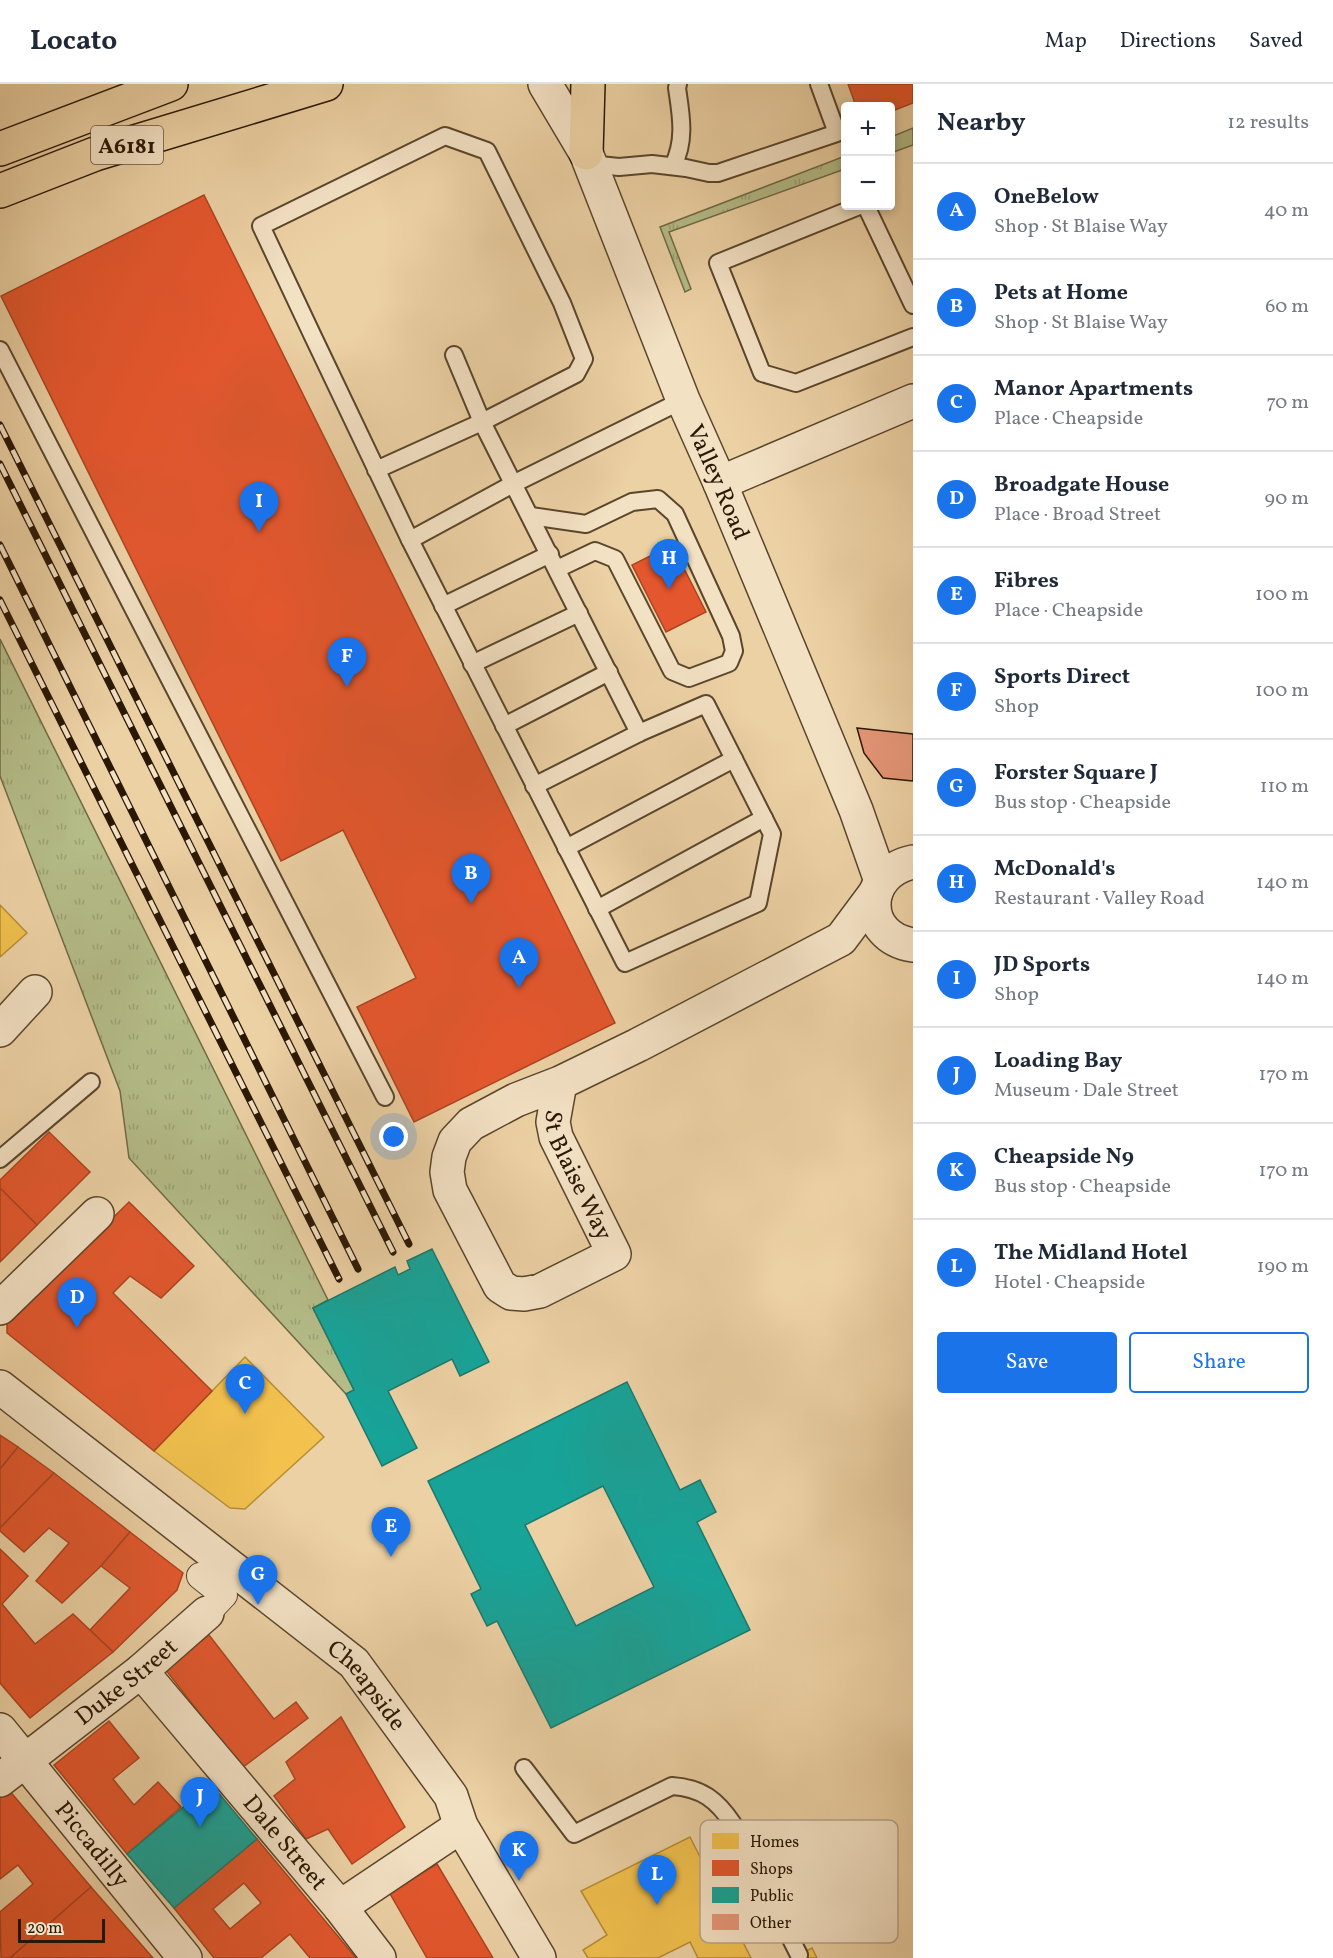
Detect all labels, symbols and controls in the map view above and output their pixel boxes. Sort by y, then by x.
text: Locato [30,22,117,61]
text: Map [1045,27,1087,56]
text: Directions [1120,27,1216,56]
text: Saved [1249,27,1303,56]
map controls [841,102,895,210]
button: + [841,102,895,156]
text: Nearby [937,105,1026,141]
text: 12 results [1227,109,1309,137]
road number: A6181 [91,126,163,164]
button: − [841,156,895,210]
text: OneBelow [994,182,1099,213]
text: A [949,197,964,225]
text: 40 m [1264,197,1309,225]
text: Shop · St Blaise Way [994,213,1168,241]
text: Pets at Home [994,278,1128,309]
text: B [950,293,963,321]
text: 60 m [1265,293,1309,321]
text: Shop · St Blaise Way [994,309,1168,337]
text: Manor Apartments [994,374,1193,405]
text: C [950,389,963,417]
text: 70 m [1266,389,1309,417]
text: Place · Cheapside [994,405,1143,433]
street label: Valley Road [677,419,757,546]
text: Broadgate House [994,470,1169,501]
pin: I [240,482,278,532]
text: D [949,485,964,513]
text: 90 m [1265,485,1309,513]
text: Place · Broad Street [994,501,1161,529]
pin: H [650,540,688,589]
text: Fibres [994,566,1059,597]
text: E [950,581,963,609]
text: 100 m [1255,581,1309,609]
text: Place · Cheapside [994,597,1143,625]
pin: F [328,638,366,687]
text: Sports Direct [994,662,1130,693]
text: F [951,677,962,705]
text: 100 m [1255,677,1309,705]
text: Shop [994,693,1039,721]
text: Forster Square J [994,758,1158,789]
text: G [949,773,964,801]
text: 110 m [1260,773,1309,801]
text: Bus stop · Cheapside [994,789,1171,817]
pin: B [452,854,490,904]
text: McDonald's [994,854,1115,885]
text: H [949,869,964,897]
text: 140 m [1256,869,1309,897]
text: Restaurant · Valley Road [994,885,1205,913]
pin: A [500,938,538,988]
text: JD Sports [994,950,1090,981]
text: I [953,965,960,993]
text: 140 m [1256,965,1309,993]
text: Shop [994,981,1039,1009]
text: Loading Bay [994,1046,1122,1077]
text: J [953,1061,960,1089]
text: 170 m [1259,1061,1309,1089]
text: Museum · Dale Street [994,1077,1179,1105]
street label: St Blaise Way [534,1107,620,1247]
your location [379,1122,408,1151]
text: Cheapside N9 [994,1142,1134,1173]
text: K [949,1157,964,1185]
text: 170 m [1259,1157,1309,1185]
text: Bus stop · Cheapside [994,1173,1171,1201]
text: The Midland Hotel [994,1238,1188,1269]
text: L [950,1253,963,1281]
text: 190 m [1257,1253,1309,1281]
text: Hotel · Cheapside [994,1269,1145,1297]
pin: D [58,1278,97,1328]
button: Save [937,1332,1117,1393]
button: Share [1129,1332,1309,1393]
pin: C [226,1364,264,1414]
pin: E [372,1508,410,1557]
pin: G [238,1556,278,1605]
street label: Duke Street [69,1631,186,1735]
street label: Cheapside [319,1633,413,1739]
pin: J [180,1778,220,1827]
street label: Dale Street [234,1788,334,1899]
street label: Piccadilly [45,1795,137,1896]
legend [700,1820,898,1943]
pin: K [500,1832,538,1881]
text: Homes [750,1832,799,1854]
pin: L [638,1856,676,1905]
text: Shops [750,1859,793,1881]
text: Public [750,1886,794,1908]
text: Other [750,1913,791,1935]
scale bar [18,1916,105,1944]
text: 20 m [27,1918,62,1940]

